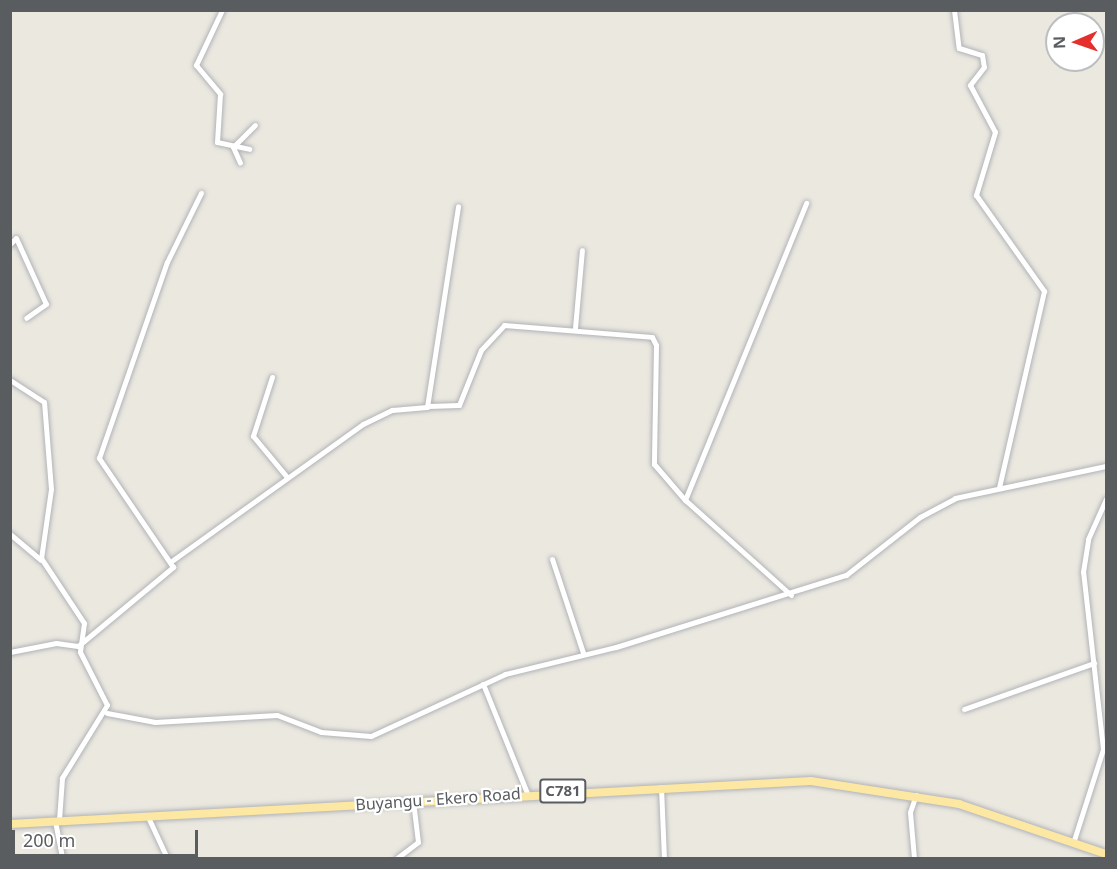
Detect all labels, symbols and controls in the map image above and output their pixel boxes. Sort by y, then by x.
north arrow [1045,12,1105,72]
text: N [1048,36,1070,49]
road number: C781 [539,779,587,803]
street label: Buyangu - Ekero Road [355,784,521,814]
scale bar [15,818,201,856]
text: 200 m [23,828,75,852]

